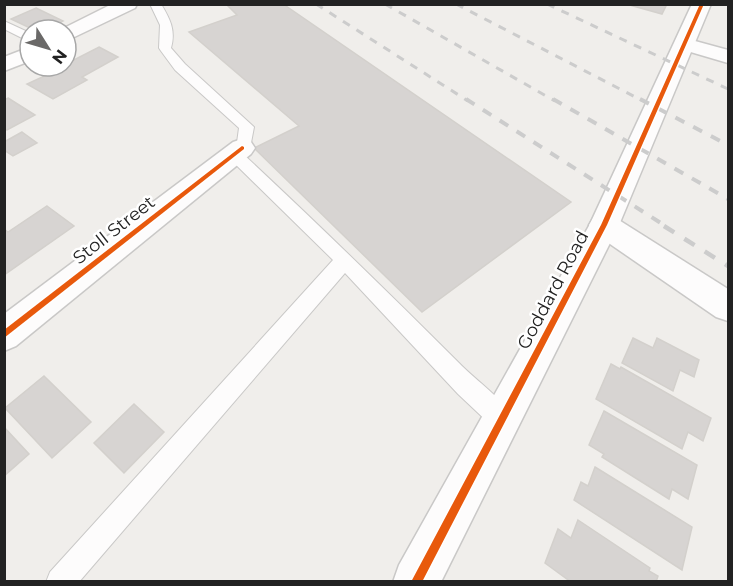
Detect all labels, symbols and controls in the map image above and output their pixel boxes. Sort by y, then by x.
north arrow [18,18,78,78]
text: N [48,46,71,68]
street label: Stoll Street [69,191,159,269]
street label: Goddard Road [512,227,594,353]

